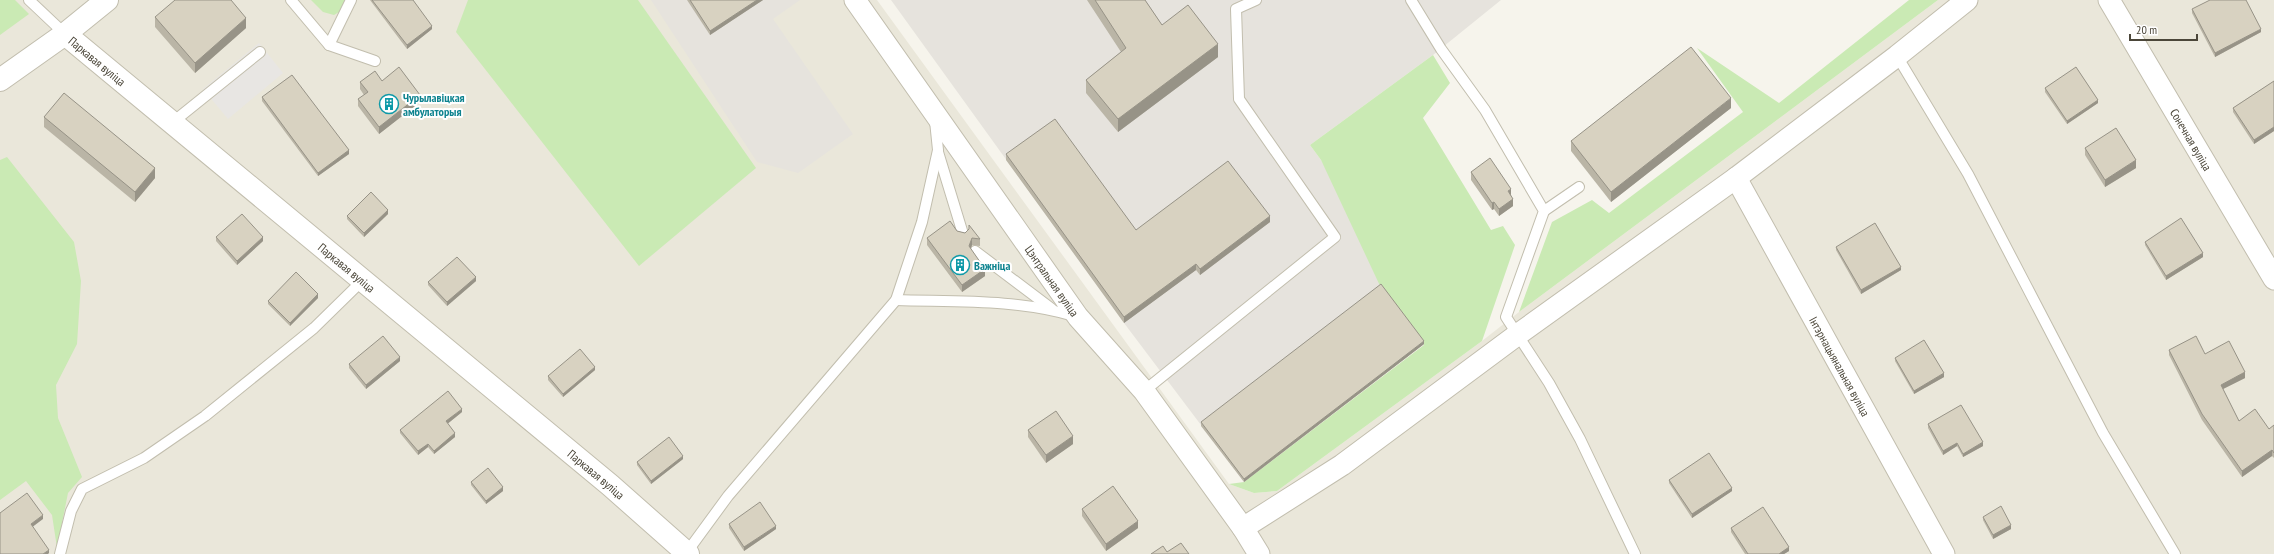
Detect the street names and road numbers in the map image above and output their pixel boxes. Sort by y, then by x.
street label: Паркавая вуліца [66,33,129,89]
street label: Сонечная вуліца [2167,106,2216,173]
street label: Паркавая вуліца [315,239,379,295]
street label: Цэнтральная вуліца [1022,242,1083,319]
street label: Інтэрнацыянальная вуліца [1807,314,1874,419]
street label: Паркавая вуліца [565,446,628,502]

